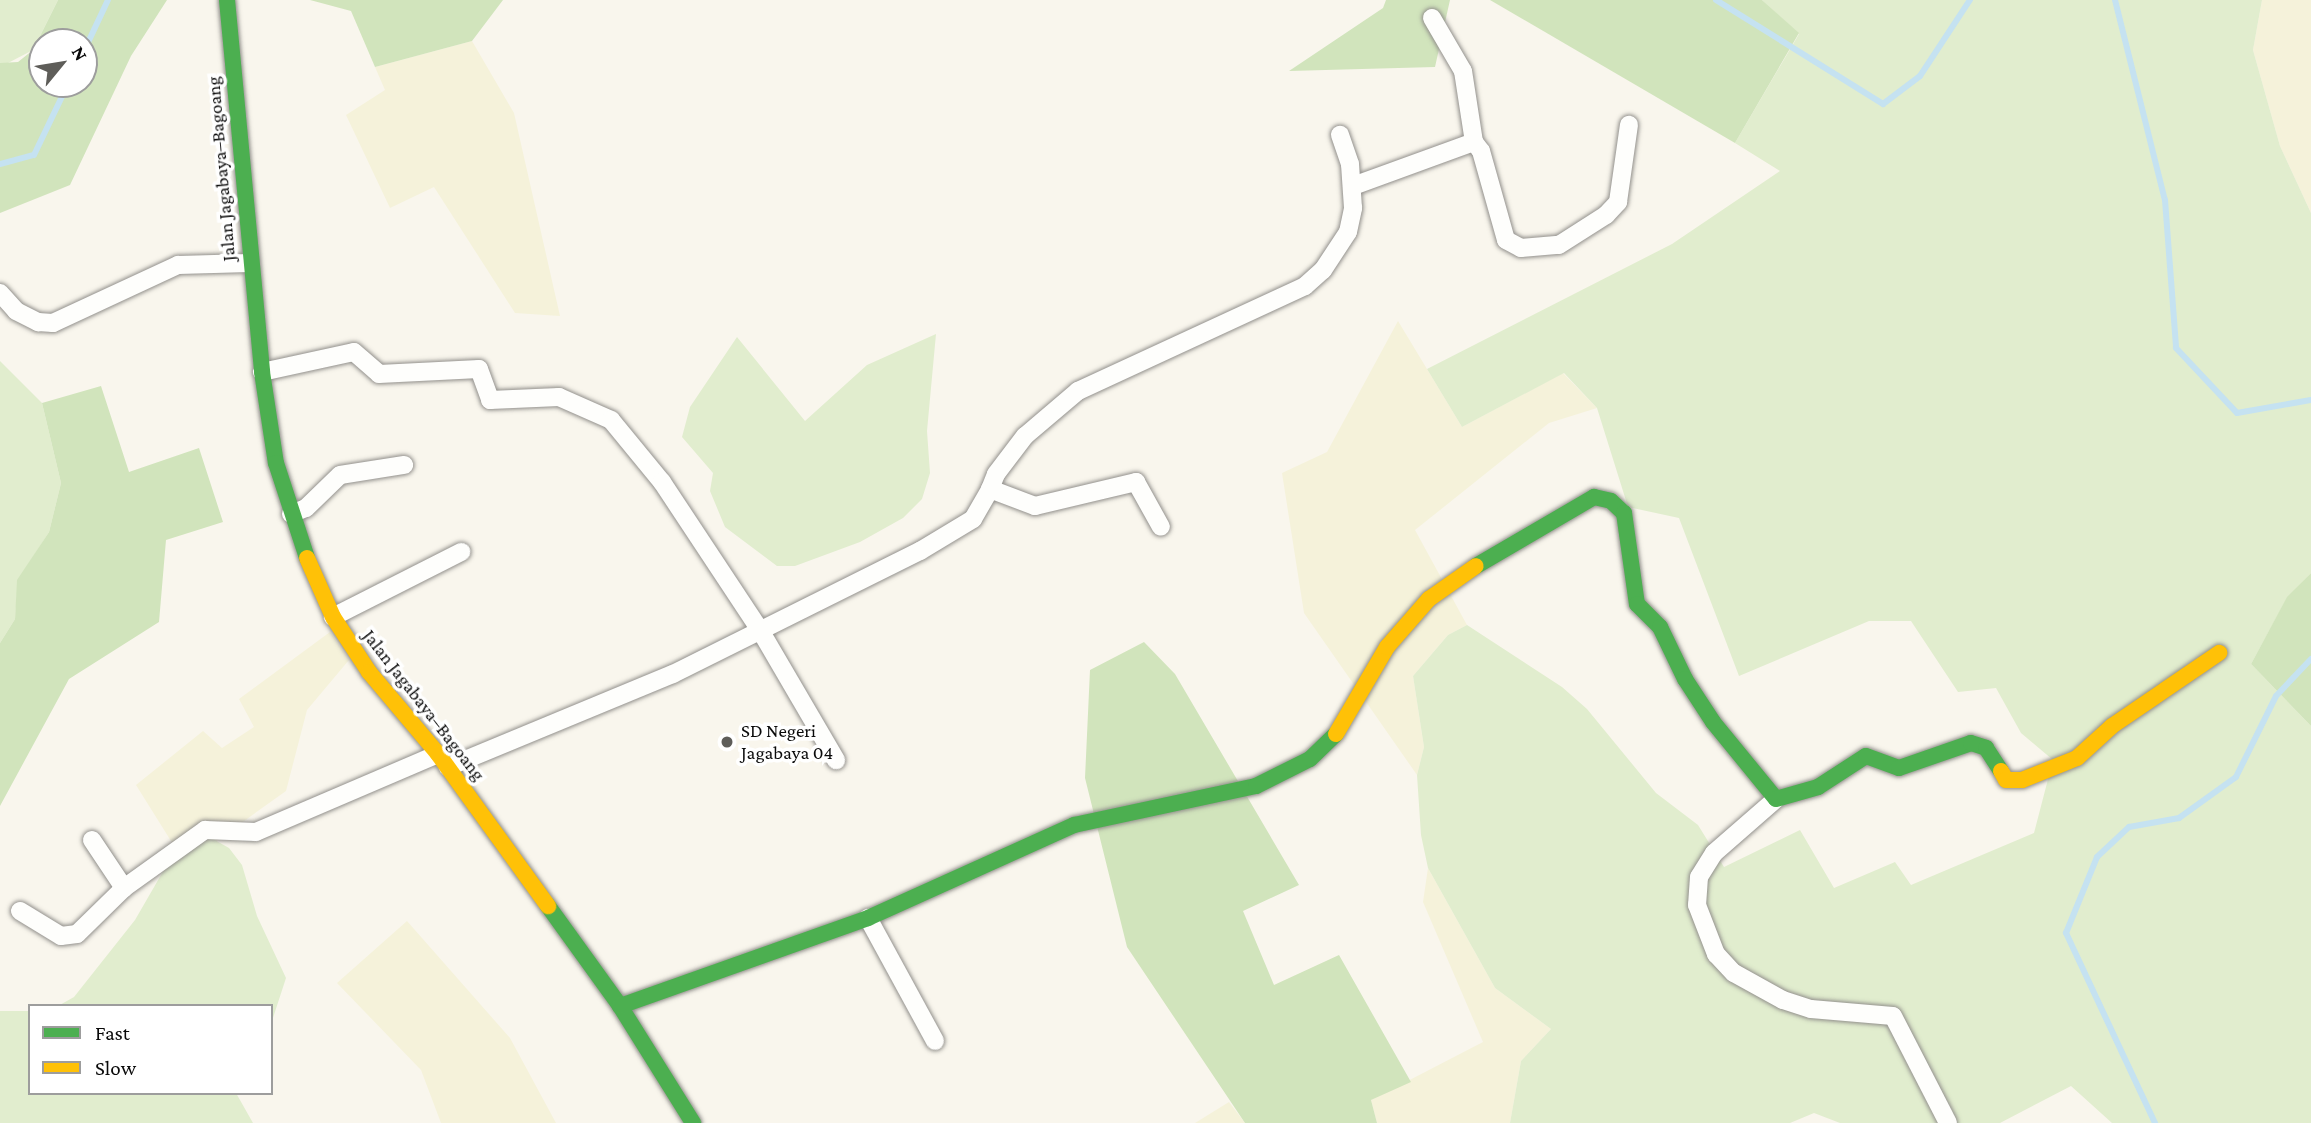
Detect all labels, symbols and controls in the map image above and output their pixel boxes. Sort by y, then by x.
north arrow [28,28,98,98]
text: N [68,42,92,64]
street label: Jalan Jagabaya–Bagoang [202,76,240,262]
street label: Jalan Jagabaya–Bagoang [358,625,490,785]
place label: SD Negeri Jagabaya 04 [741,720,833,764]
marker: SD Negeri Jagabaya 04 [719,734,735,750]
legend [28,1004,273,1095]
text: Fast [95,1021,130,1045]
text: Slow [95,1056,136,1080]

